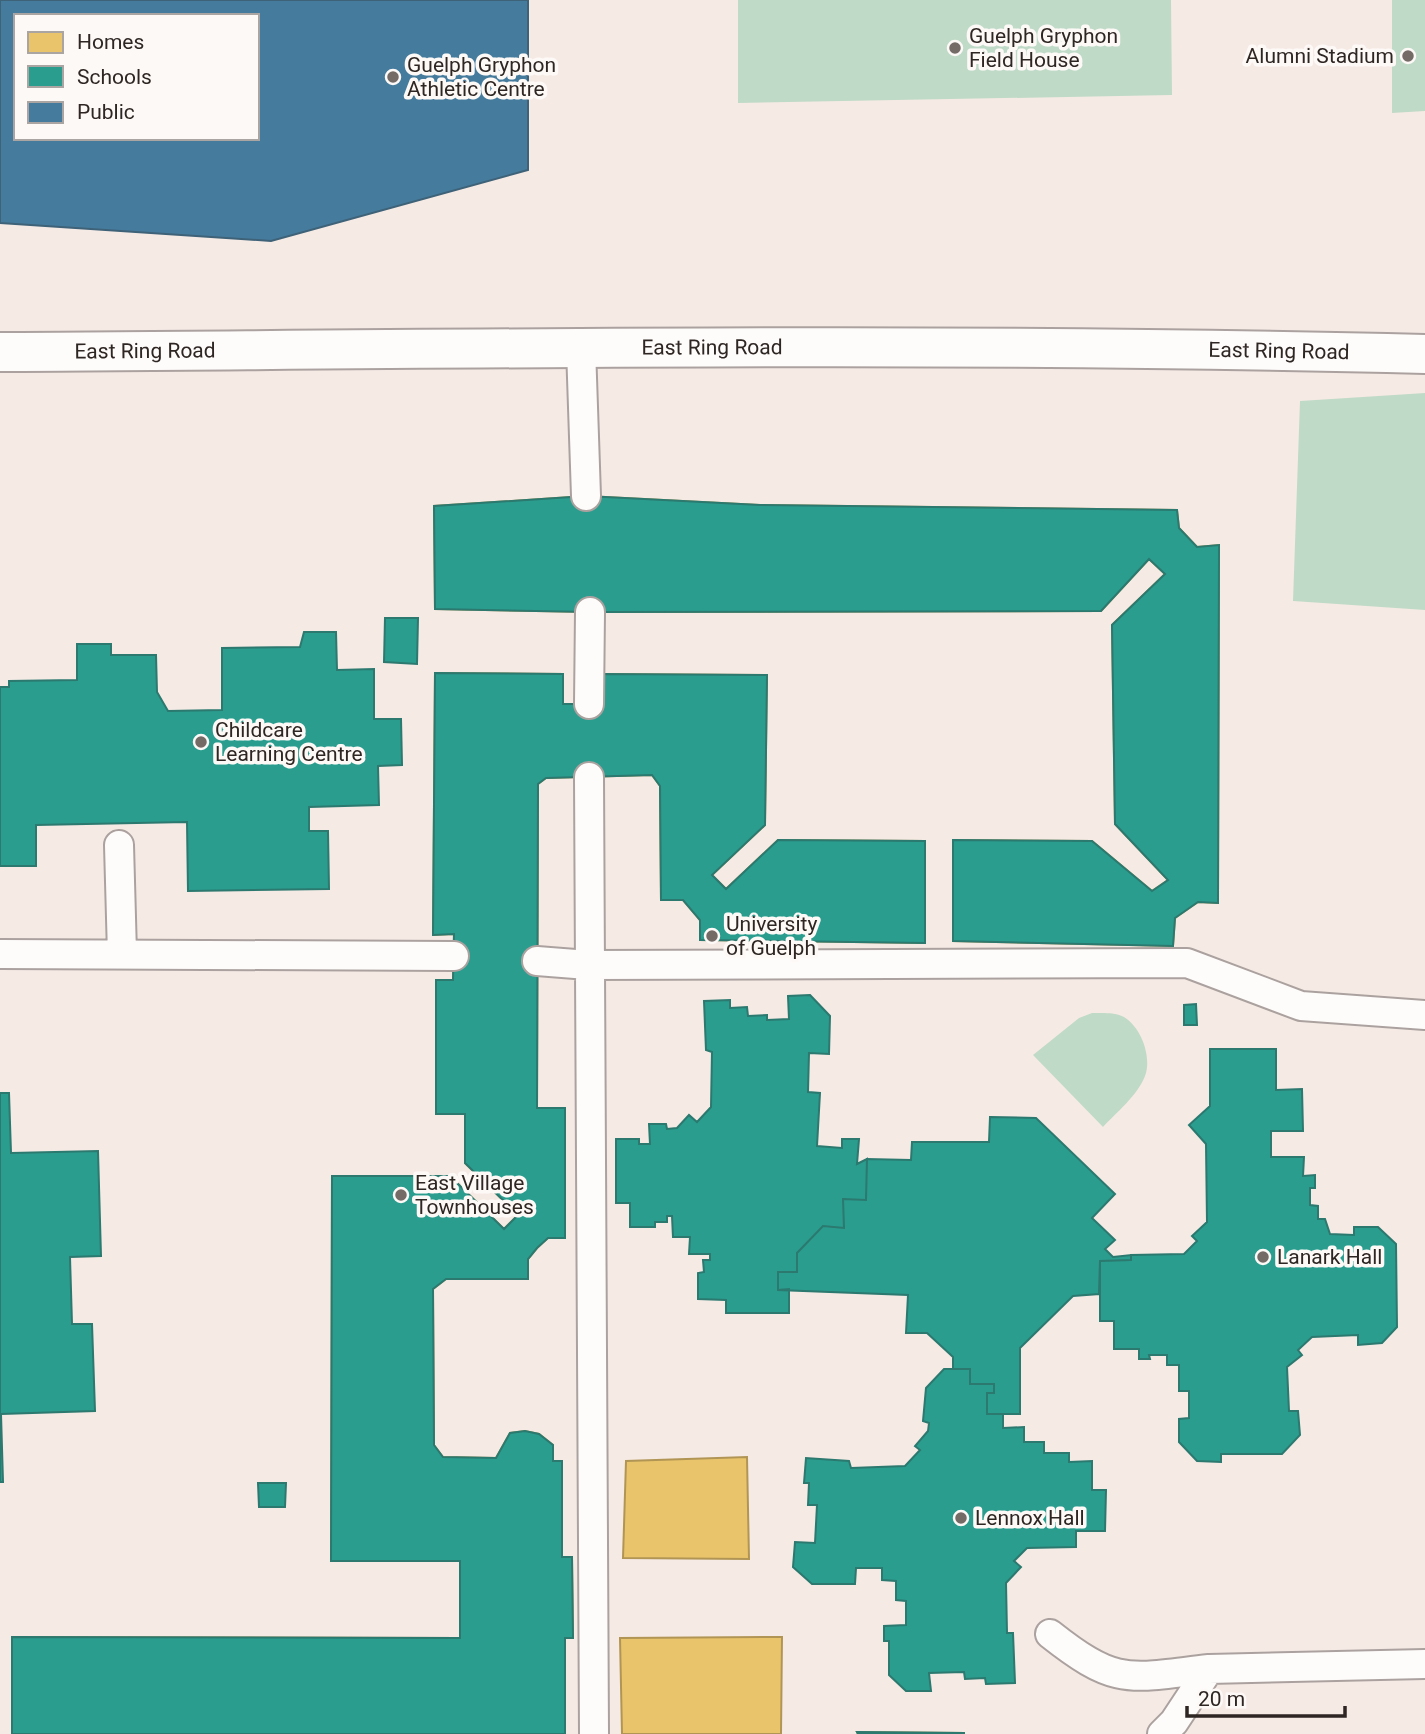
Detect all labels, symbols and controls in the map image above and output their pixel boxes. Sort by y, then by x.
legend [14,14,259,140]
place label: Guelph Gryphon Field House [969,24,1118,72]
text: Homes [77,30,144,54]
marker: Guelph Gryphon Field House [947,40,963,56]
place label: Alumni Stadium [1246,44,1394,68]
marker: Alumni Stadium [1400,48,1416,64]
place label: Guelph Gryphon Athletic Centre [407,53,556,101]
text: Schools [77,65,152,89]
marker: Guelph Gryphon Athletic Centre [385,69,401,85]
text: Public [77,100,135,124]
street label: East Ring Road [641,335,783,360]
street label: East Ring Road [74,338,216,364]
street label: East Ring Road [1208,338,1350,364]
place label: Childcare Learning Centre [215,718,363,766]
marker: Childcare Learning Centre [193,734,209,750]
place label: University of Guelph [726,912,817,960]
marker: University of Guelph [704,928,720,944]
place label: East Village Townhouses [415,1171,534,1219]
marker: East Village Townhouses [393,1187,409,1203]
place label: Lanark Hall [1277,1245,1382,1269]
marker: Lanark Hall [1255,1249,1271,1265]
place label: Lennox Hall [975,1506,1085,1530]
marker: Lennox Hall [953,1510,969,1526]
scale bar [1187,1674,1344,1718]
text: 20 m [1198,1687,1245,1711]

